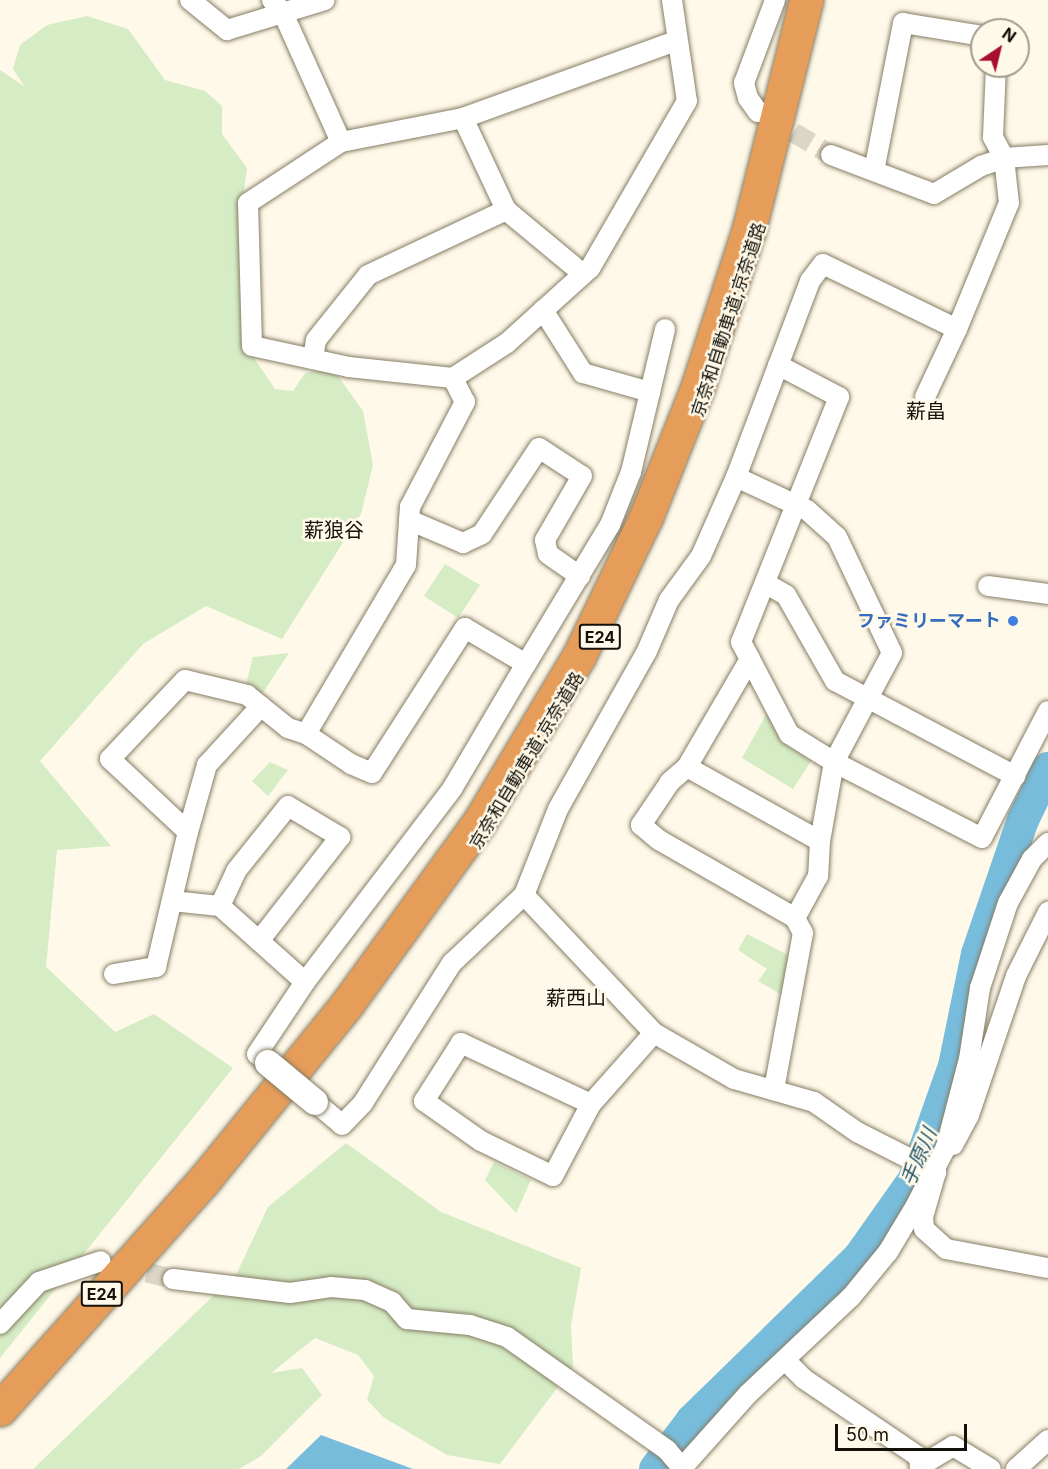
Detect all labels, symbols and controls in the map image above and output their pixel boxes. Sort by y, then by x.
north arrow [970,18,1030,78]
text: N [998,23,1020,47]
street label: 京奈和自動車道;京奈道路 [687,220,771,420]
district label: 薪畠 [906,399,946,423]
district label: 薪狼谷 [304,518,364,542]
place label: ファミリーマート [857,610,1001,632]
marker: ファミリーマート [1006,614,1020,628]
road number: E24 [578,624,622,650]
street label: 京奈和自動車道;京奈道路 [465,668,589,854]
district label: 薪西山 [546,986,606,1010]
water label: 手原川 [896,1125,942,1189]
road number: E24 [80,1281,124,1307]
scale bar [838,1412,970,1450]
text: 50 m [846,1424,889,1445]

